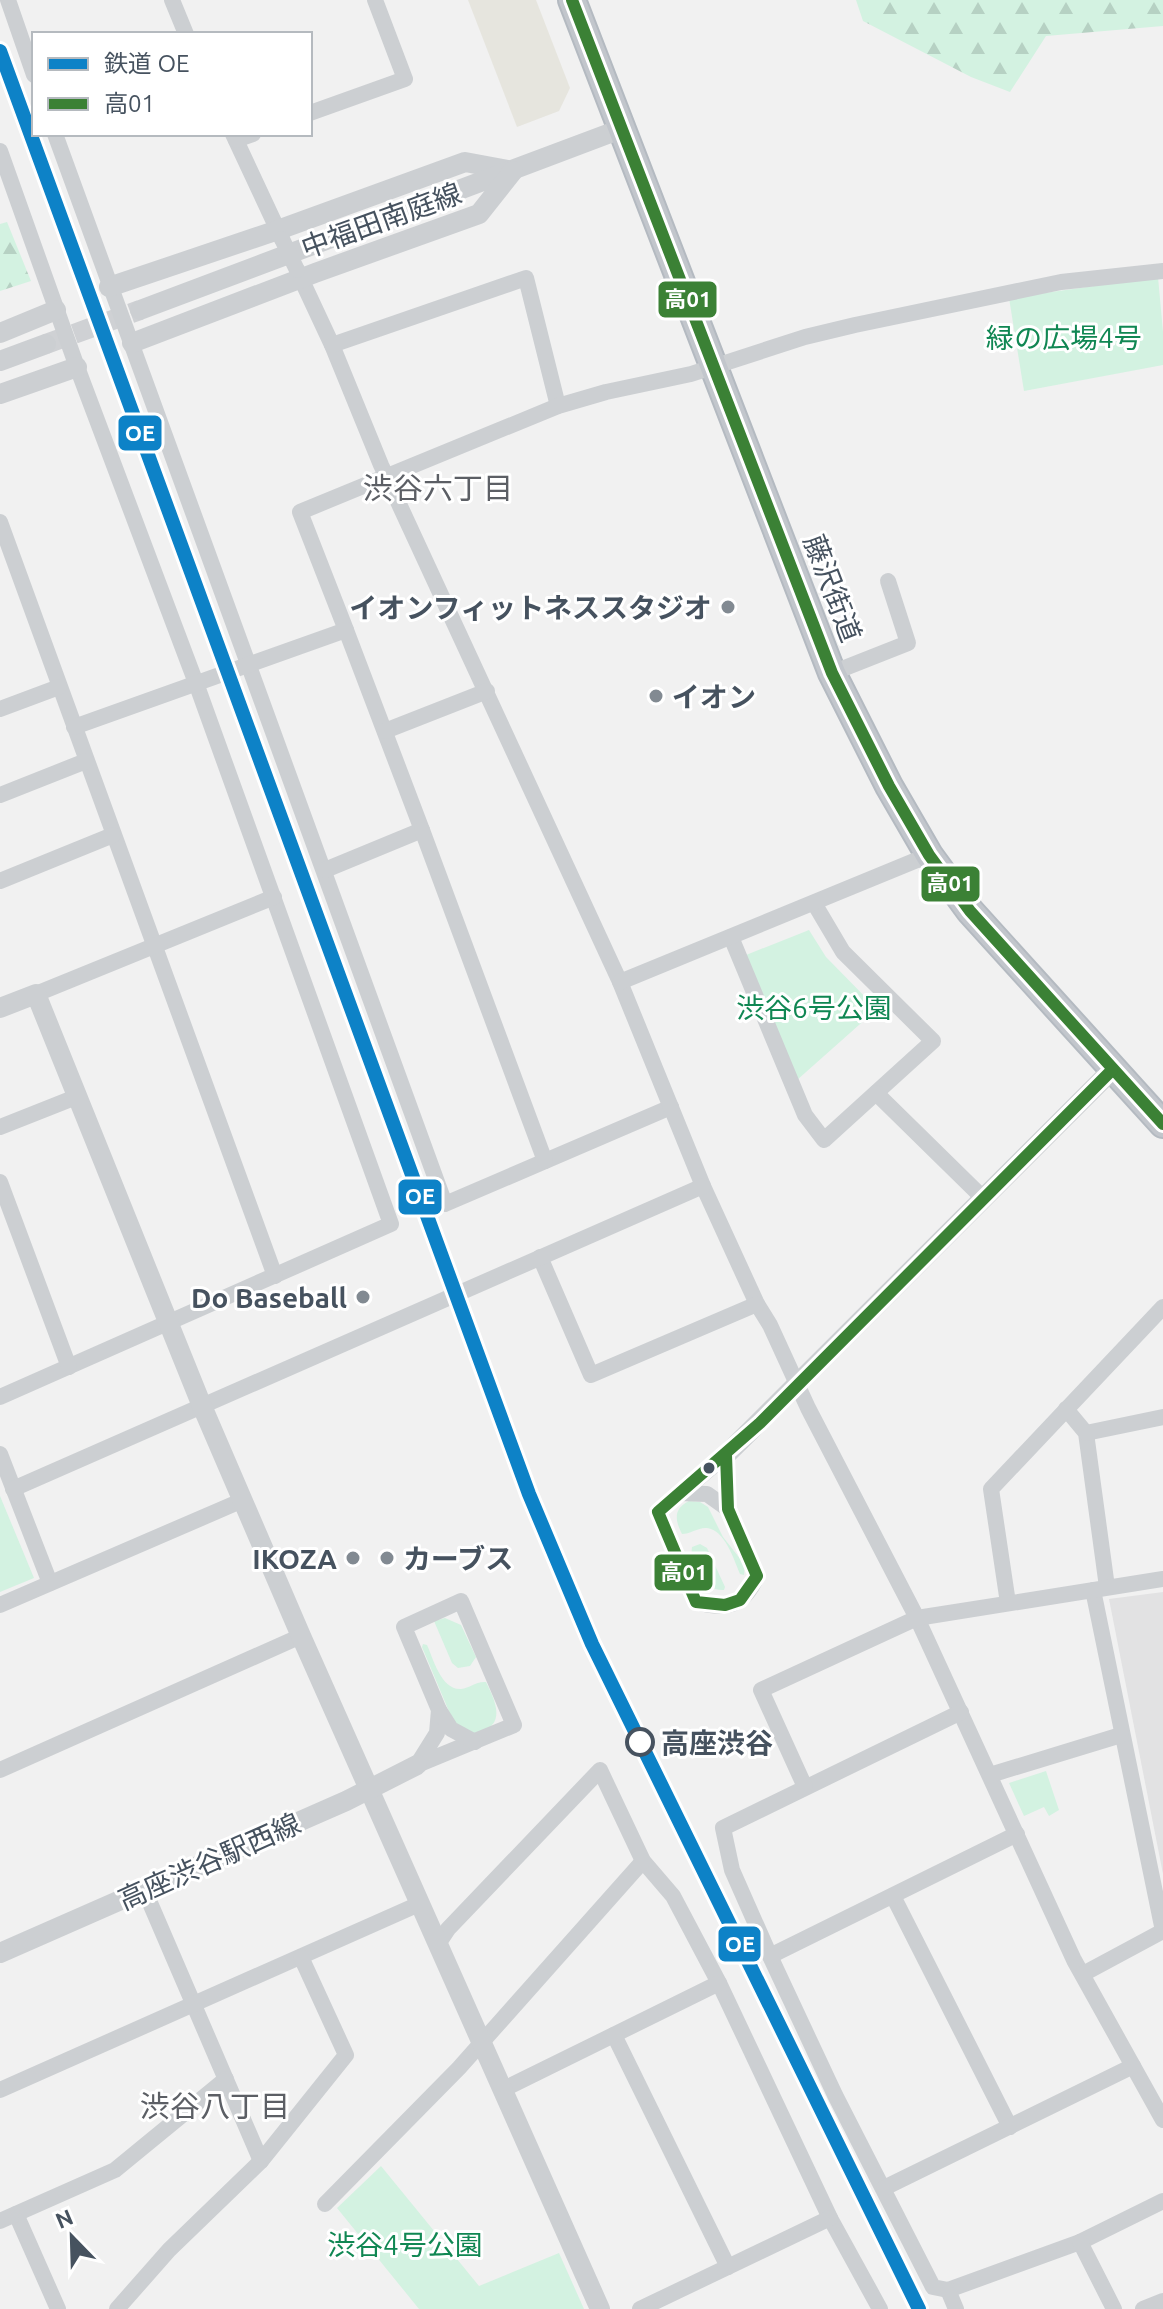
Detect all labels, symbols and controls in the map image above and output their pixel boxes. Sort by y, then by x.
legend [32,32,312,136]
text: 鉄道 OE [104,50,190,77]
text: 高01 [104,90,155,117]
street label: 中福田南庭線 [297,177,465,263]
line badge: 高01 [657,280,718,319]
text: 高01 [665,286,711,311]
park label: 緑の広場4号 [986,322,1142,353]
line badge: OE [117,414,163,452]
text: OE [125,420,155,445]
district label: 渋谷六丁目 [363,471,513,505]
street label: 藤沢街道 [798,530,868,646]
place label: イオンフィットネススタジオ [349,592,712,623]
marker: イオンフィットネススタジオ [719,598,737,616]
place label: イオン [672,681,756,712]
marker: イオン [647,687,665,705]
line badge: 高01 [920,865,981,903]
text: 高01 [927,870,973,895]
park label: 渋谷6号公園 [736,992,892,1023]
line badge: OE [397,1178,443,1216]
text: OE [405,1183,435,1208]
place label: Do Baseball [191,1282,347,1313]
marker: Do Baseball [354,1288,372,1306]
unlabelled marker [701,1460,717,1476]
place label: IKOZA [252,1543,337,1574]
place label: カーブス [403,1543,513,1574]
marker: IKOZA [344,1549,362,1567]
marker: カーブス [378,1549,396,1567]
line badge: 高01 [653,1553,714,1592]
text: 高01 [661,1559,707,1584]
place label: 高座渋谷 [661,1727,773,1758]
marker: 高座渋谷 [626,1728,654,1756]
street label: 高座渋谷駅西線 [113,1807,305,1915]
line badge: OE [717,1925,762,1963]
text: OE [725,1931,755,1956]
district label: 渋谷八丁目 [140,2089,290,2123]
north arrow [32,2197,112,2277]
text: N [52,2203,76,2233]
park label: 渋谷4号公園 [327,2229,483,2260]

